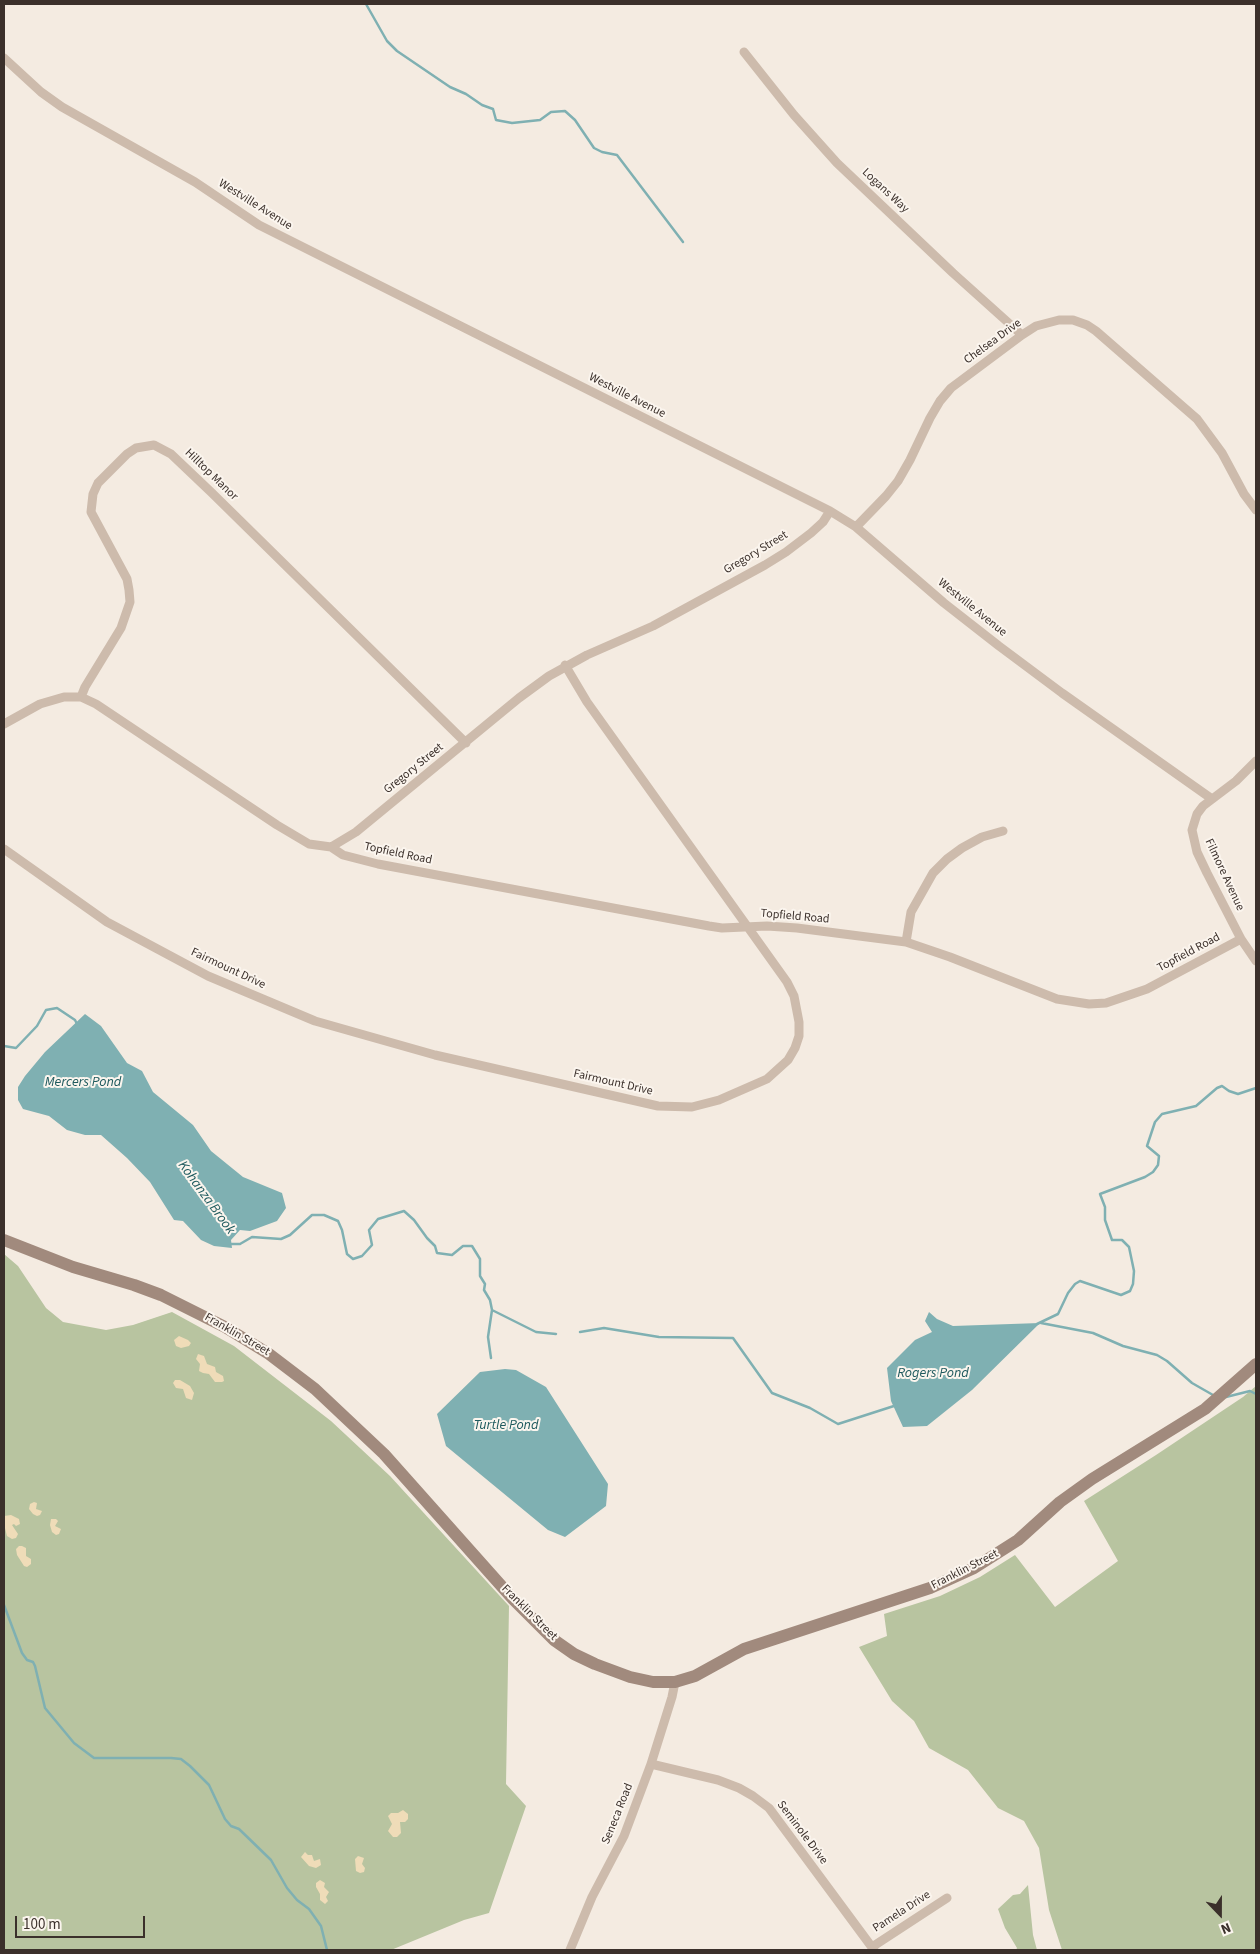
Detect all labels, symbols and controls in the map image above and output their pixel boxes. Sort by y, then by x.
street label: Logans Way [859,166,911,216]
street label: Westville Avenue [215,177,295,233]
street label: Chelsea Drive [961,316,1025,368]
street label: Westville Avenue [586,370,668,422]
street label: Hilltop Manor [181,446,241,504]
street label: Gregory Street [721,528,791,578]
street label: Westville Avenue [935,576,1009,640]
street label: Gregory Street [381,741,447,797]
street label: Filmore Avenue [1201,837,1247,913]
street label: Topfield Road [363,840,433,868]
street label: Topfield Road [760,907,830,927]
street label: Topfield Road [1155,930,1223,976]
street label: Fairmount Drive [188,945,268,993]
street label: Fairmount Drive [572,1067,654,1099]
water label: Mercers Pond [45,1075,121,1091]
water label: Kohanza Brook [174,1158,238,1238]
street label: Franklin Street [202,1310,272,1360]
water label: Rogers Pond [897,1366,969,1382]
water label: Turtle Pond [474,1418,538,1434]
street label: Franklin Street [929,1547,1001,1593]
street label: Franklin Street [498,1582,560,1644]
street label: Seneca Road [599,1781,637,1847]
street label: Seminole Drive [773,1798,831,1868]
street label: Pamela Drive [871,1888,933,1936]
north arrow [1195,1889,1245,1939]
scale bar [18,1906,148,1938]
text: 100 m [23,1914,61,1935]
text: N [1218,1917,1234,1939]

